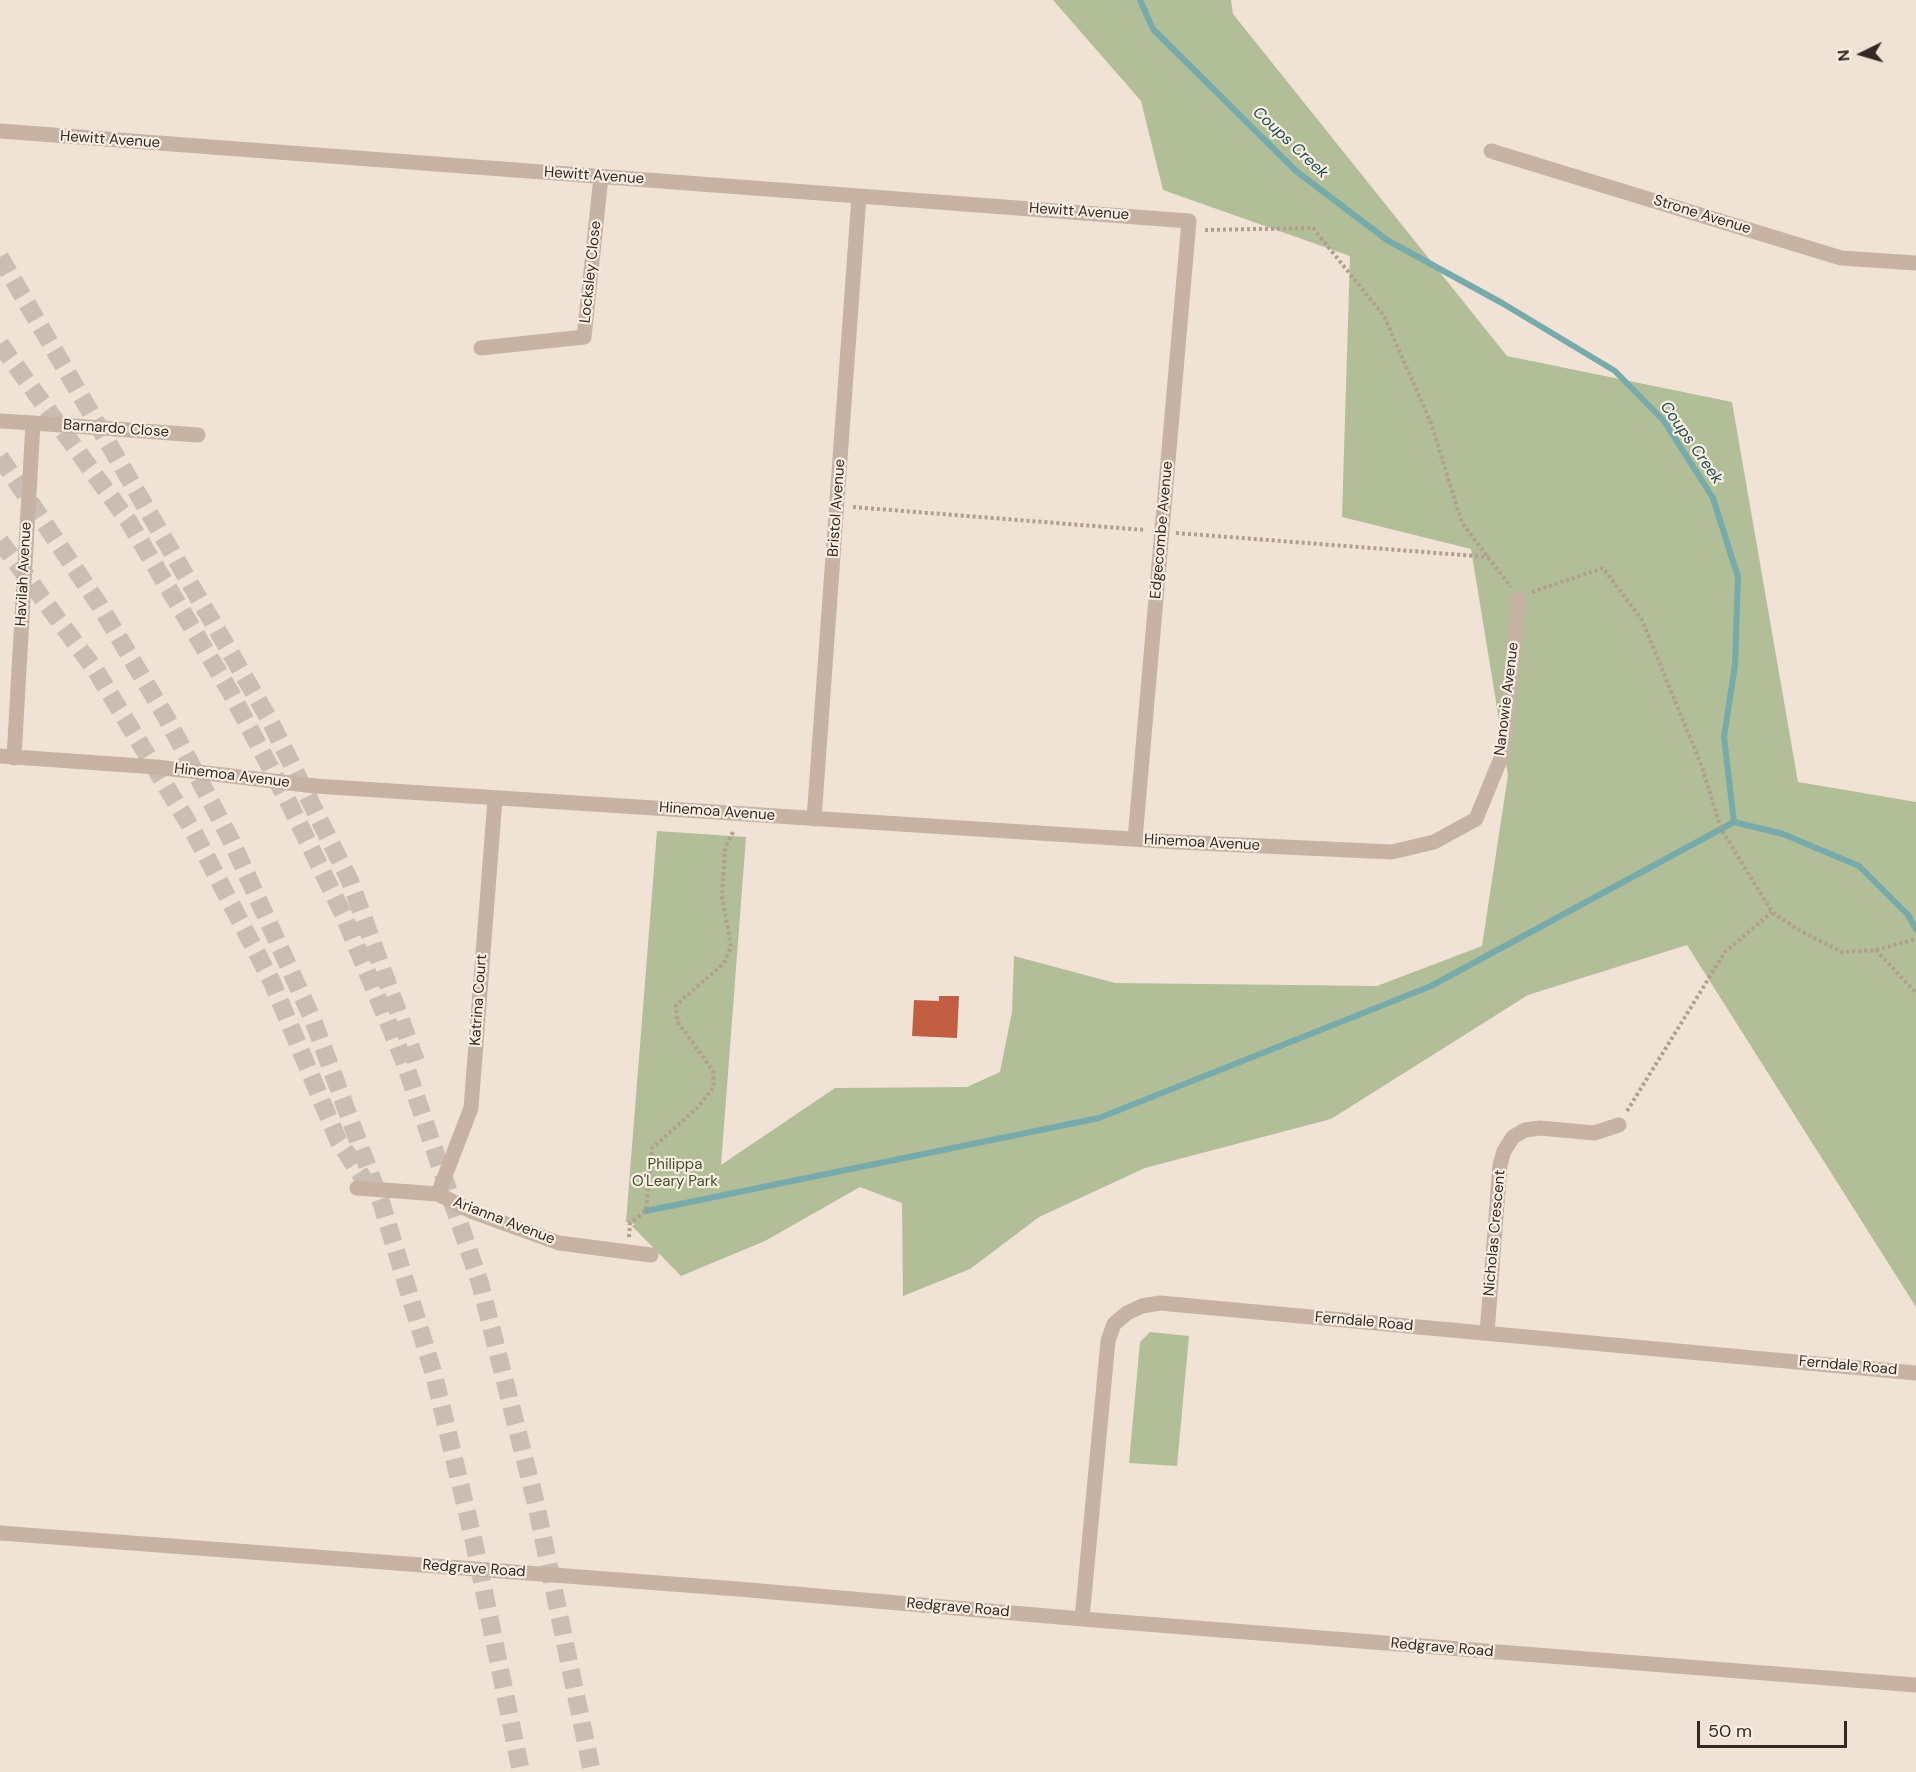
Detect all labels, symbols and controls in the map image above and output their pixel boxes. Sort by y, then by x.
north arrow [1832,24,1892,84]
text: N [1833,49,1855,62]
water label: Coups Creek [1248,103,1332,183]
street label: Hewitt Avenue [59,128,161,152]
street label: Hewitt Avenue [543,164,645,188]
street label: Strone Avenue [1651,192,1753,238]
street label: Hewitt Avenue [1028,200,1130,224]
street label: Locksley Close [577,220,605,324]
water label: Coups Creek [1655,398,1727,488]
street label: Barnardo Close [62,416,170,442]
street label: Bristol Avenue [825,458,849,558]
street label: Edgecombe Avenue [1147,460,1177,600]
street label: Havilah Avenue [12,521,36,627]
street label: Nanowie Avenue [1491,641,1523,757]
street label: Hinemoa Avenue [173,760,291,792]
street label: Hinemoa Avenue [658,799,776,825]
street label: Hinemoa Avenue [1143,831,1261,855]
street label: Katrina Court [467,954,491,1046]
park label: Philippa O'Leary Park [632,1156,718,1191]
street label: Nicholas Crescent [1481,1169,1509,1297]
street label: Arianna Avenue [451,1193,557,1249]
street label: Ferndale Road [1314,1309,1414,1335]
street label: Ferndale Road [1798,1353,1898,1379]
street label: Redgrave Road [422,1556,526,1582]
street label: Redgrave Road [906,1595,1010,1621]
street label: Redgrave Road [1390,1635,1494,1661]
scale bar [1700,1709,1850,1747]
text: 50 m [1708,1719,1752,1743]

